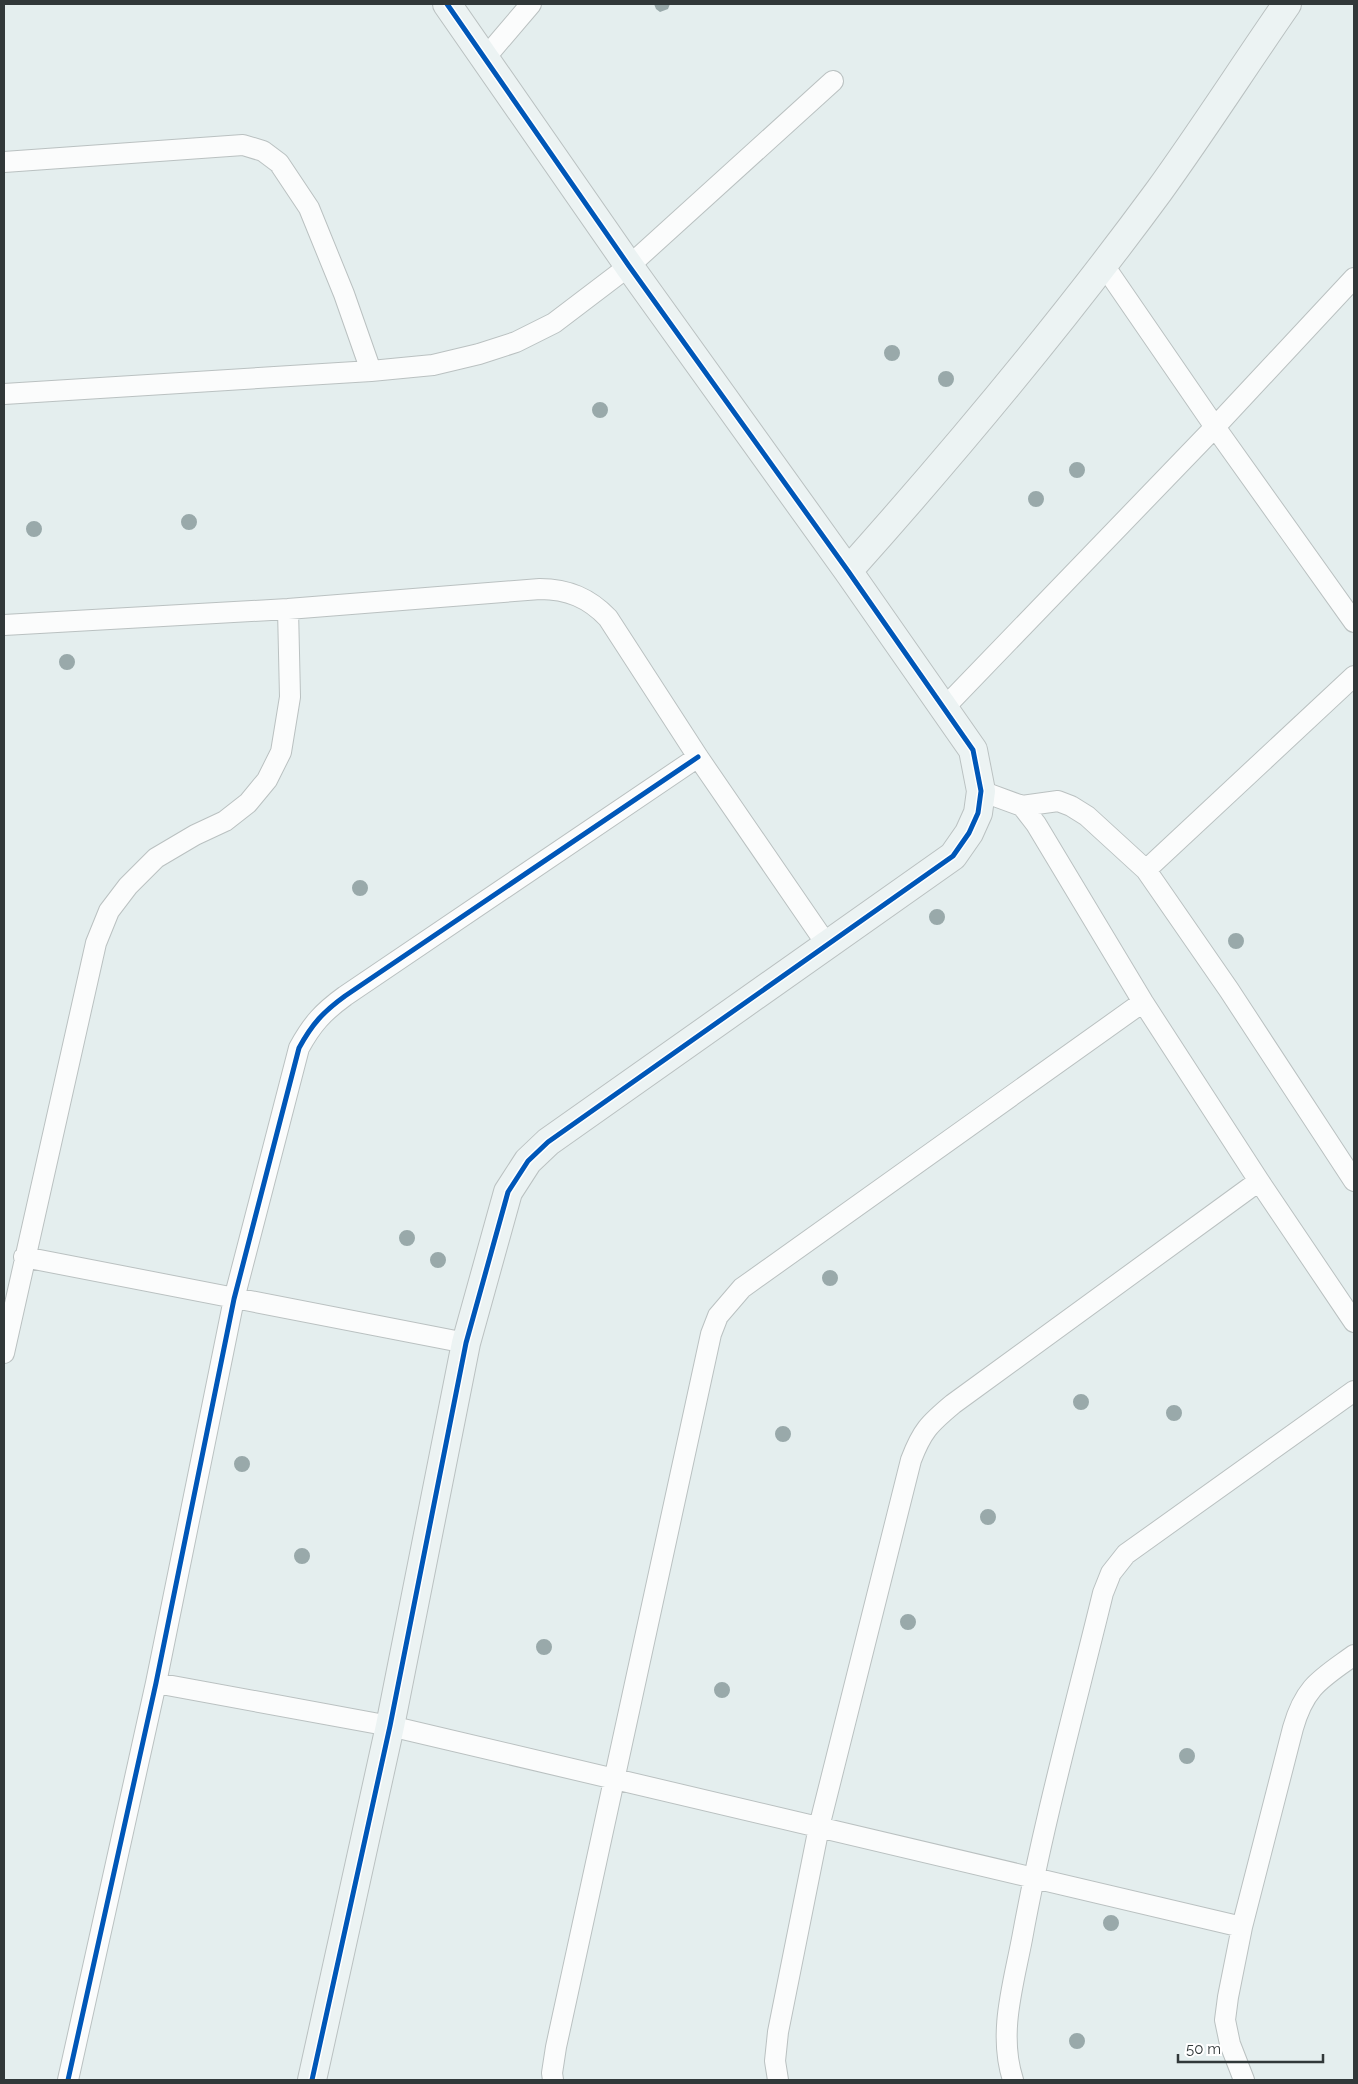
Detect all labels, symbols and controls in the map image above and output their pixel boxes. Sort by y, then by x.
scale bar [1178,2032,1323,2064]
text: 50 m [1186,2040,1221,2058]

